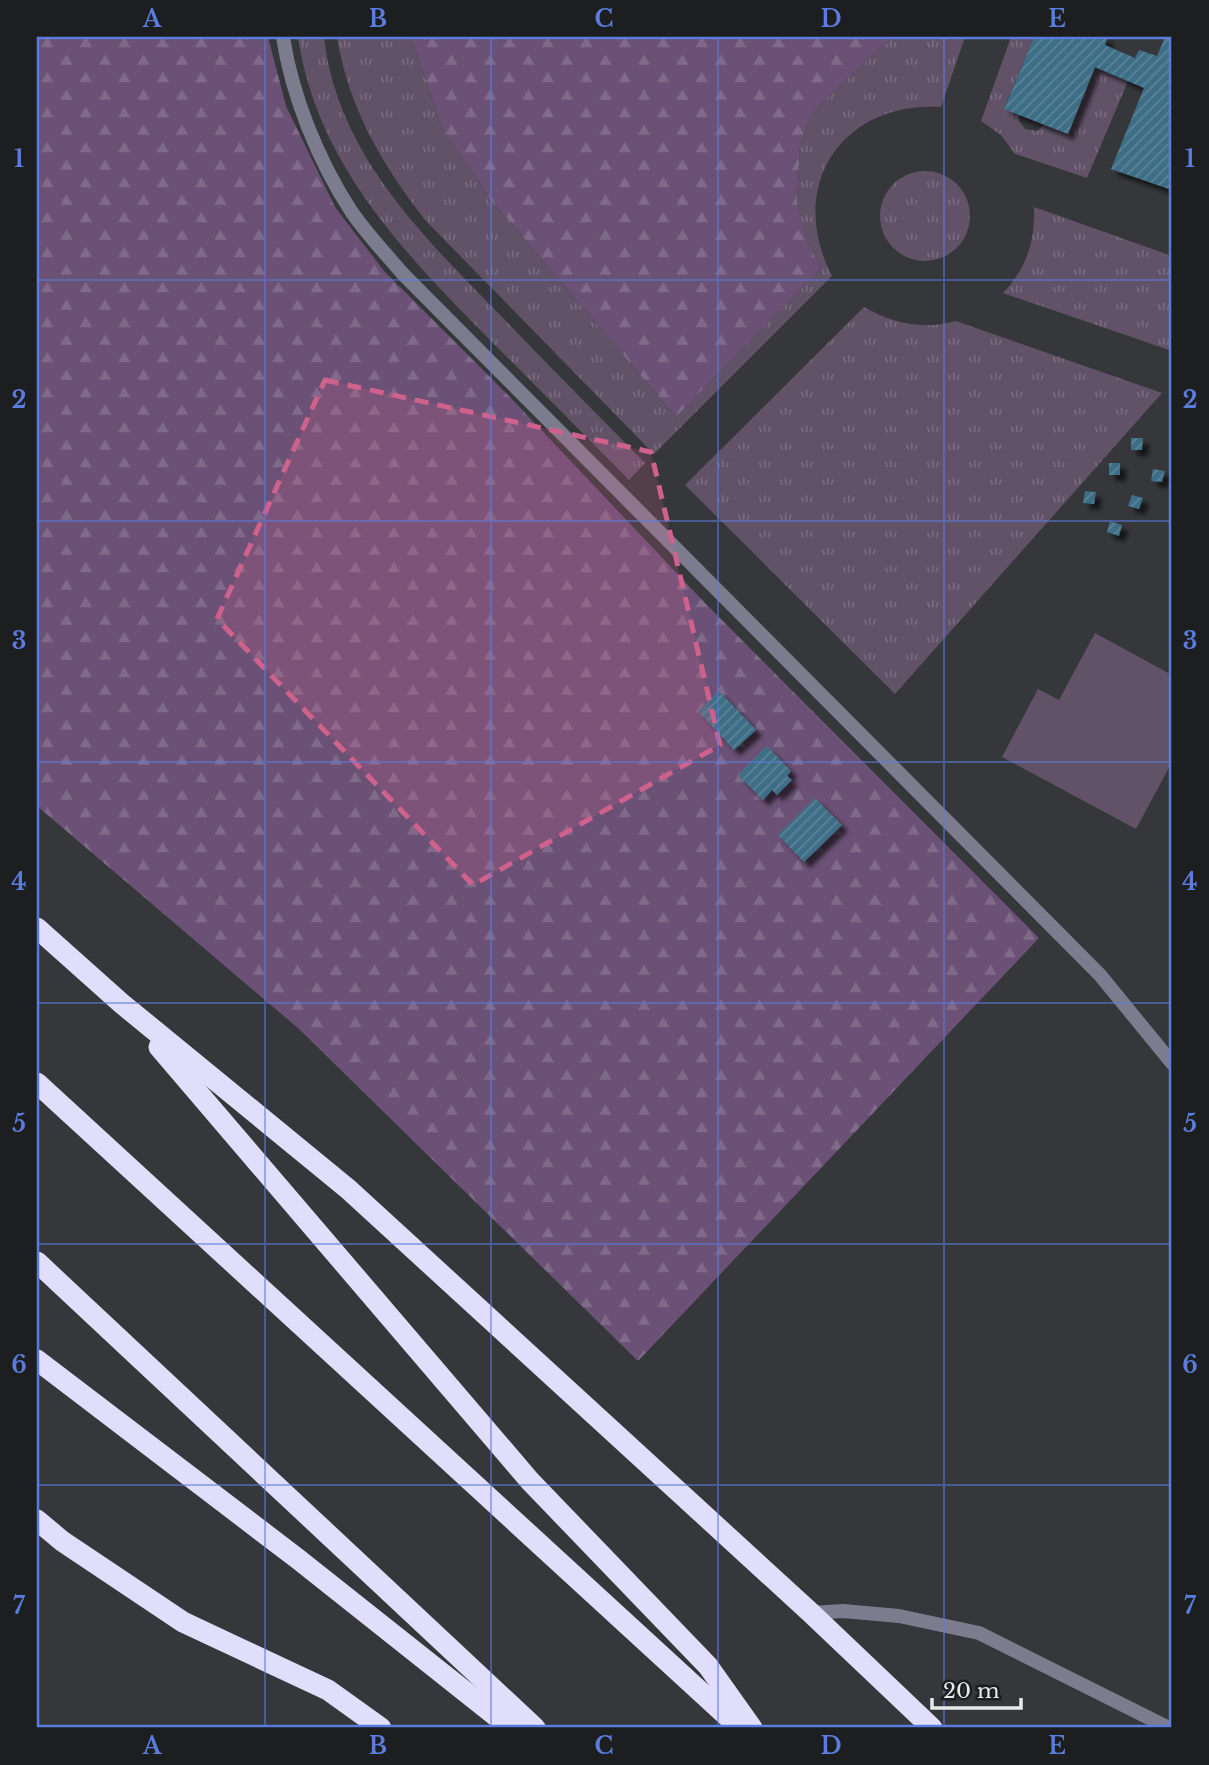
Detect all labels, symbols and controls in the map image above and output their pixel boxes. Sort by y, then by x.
text: A [142,5,163,33]
text: B [369,5,387,33]
text: C [595,5,613,33]
text: D [820,5,842,33]
text: E [1048,5,1066,33]
text: 1 [14,145,24,173]
text: 1 [1185,145,1195,173]
text: 2 [12,386,26,414]
text: 2 [1183,386,1197,414]
text: 3 [12,627,26,655]
text: 3 [1183,627,1197,655]
text: 4 [11,868,27,896]
text: 4 [1182,868,1198,896]
text: 5 [12,1110,26,1138]
text: 5 [1183,1110,1197,1138]
text: 6 [11,1351,27,1379]
text: 6 [1182,1351,1198,1379]
text: 7 [13,1592,26,1620]
text: 7 [1184,1592,1197,1620]
scale bar [932,1667,1022,1711]
text: 20 m [943,1678,1000,1704]
text: A [142,1732,163,1760]
text: B [369,1732,387,1760]
text: C [595,1732,613,1760]
text: D [820,1732,842,1760]
text: E [1048,1732,1066,1760]

